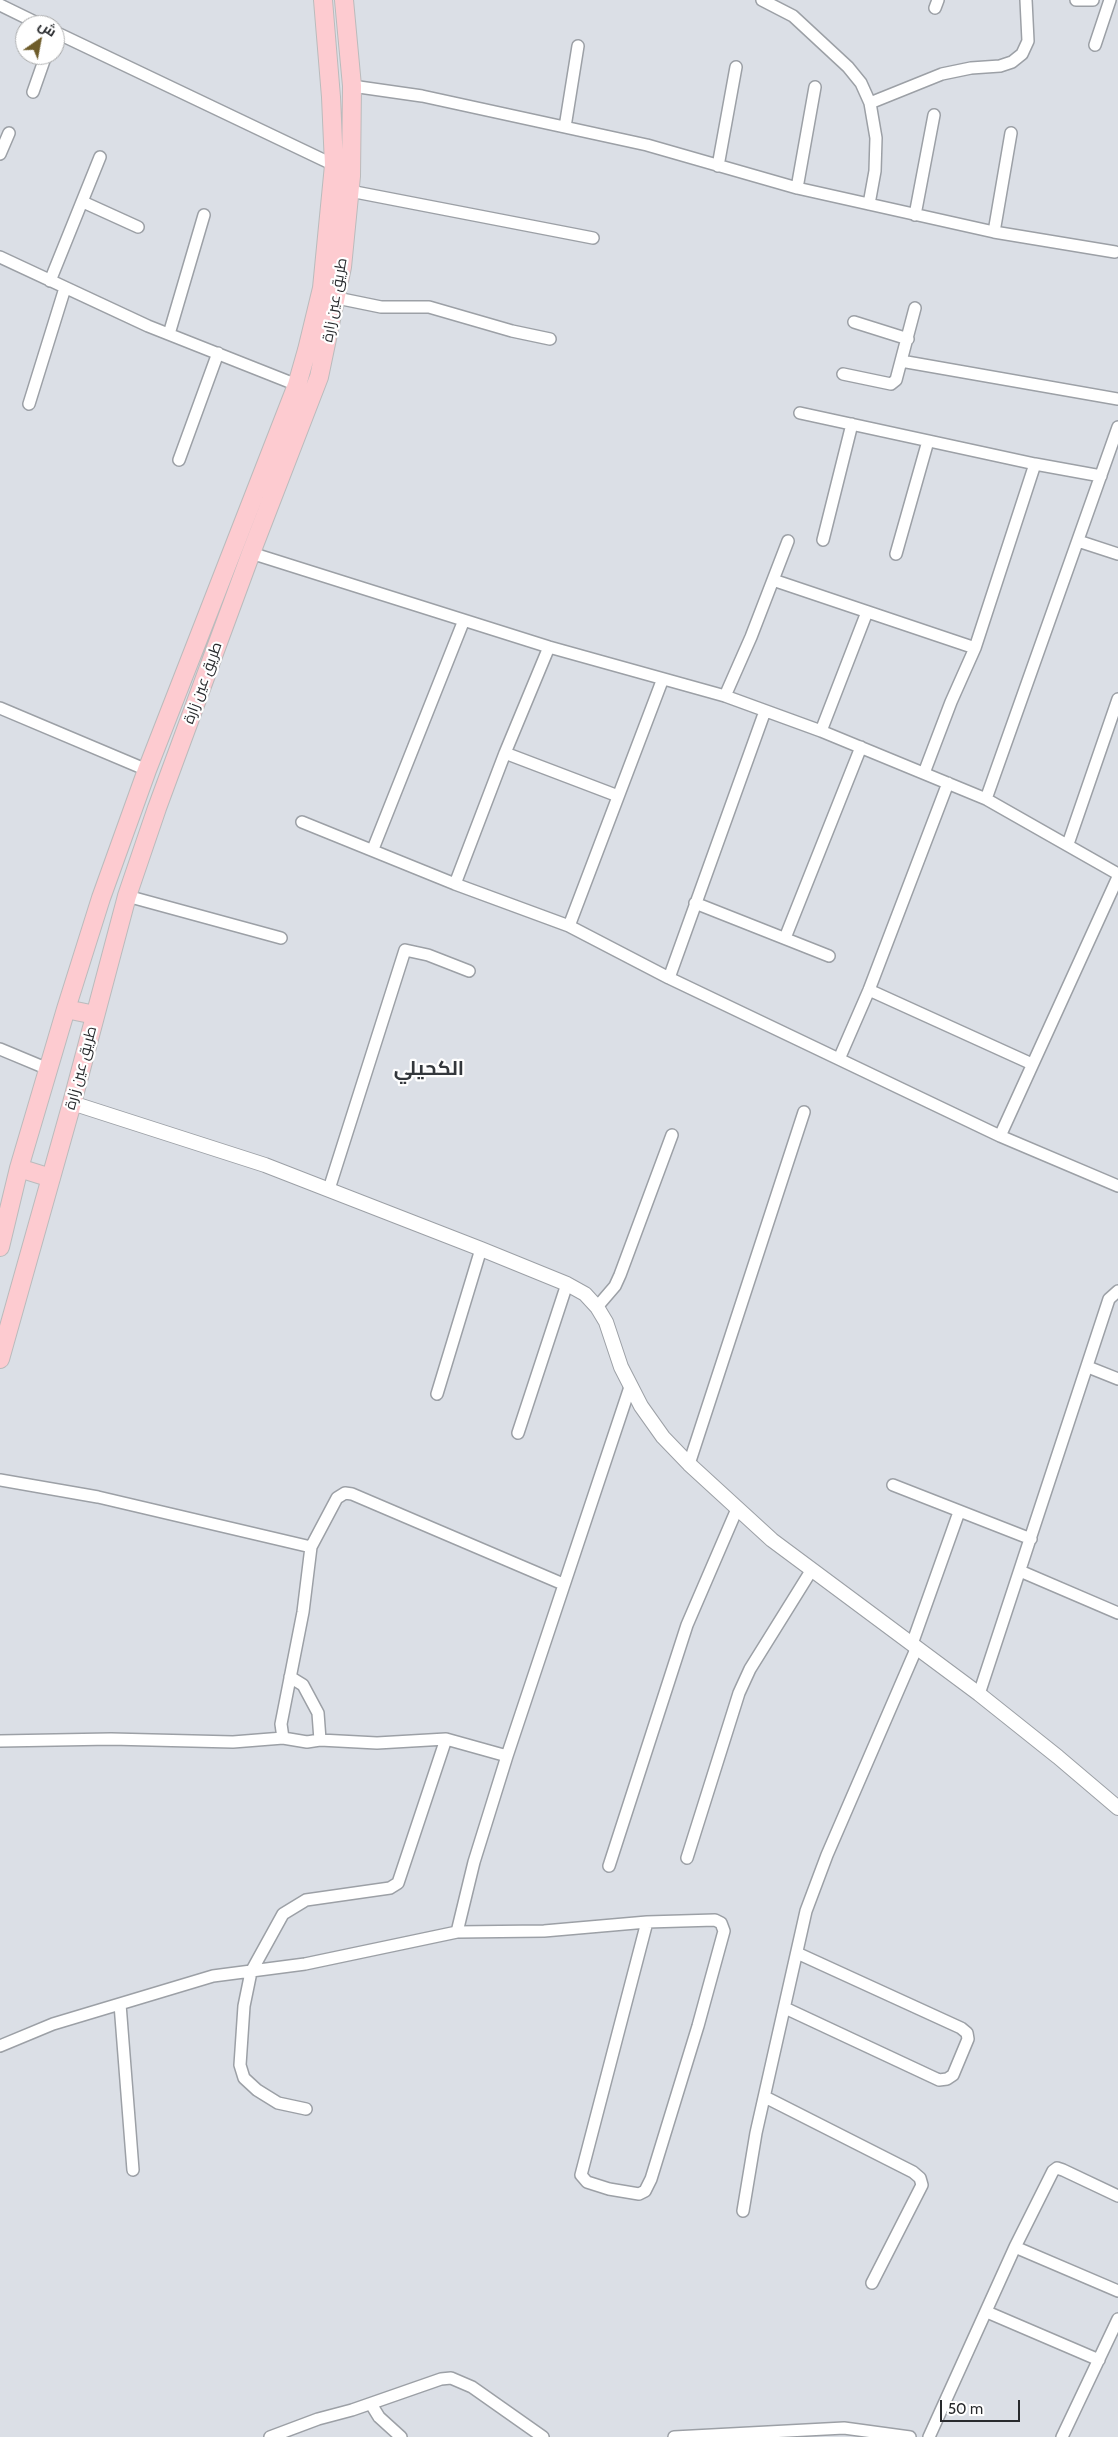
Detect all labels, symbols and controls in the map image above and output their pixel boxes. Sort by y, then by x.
north arrow [15,15,65,65]
text: ش [35,16,60,41]
street label: طريق عين زارة [319,256,351,344]
street label: طريق عين زارة [180,640,226,726]
street label: طريق عين زارة [61,1024,101,1112]
district label: الكحيلي [394,1057,464,1081]
scale bar [943,2390,1023,2422]
text: 50 m [948,2400,983,2418]

